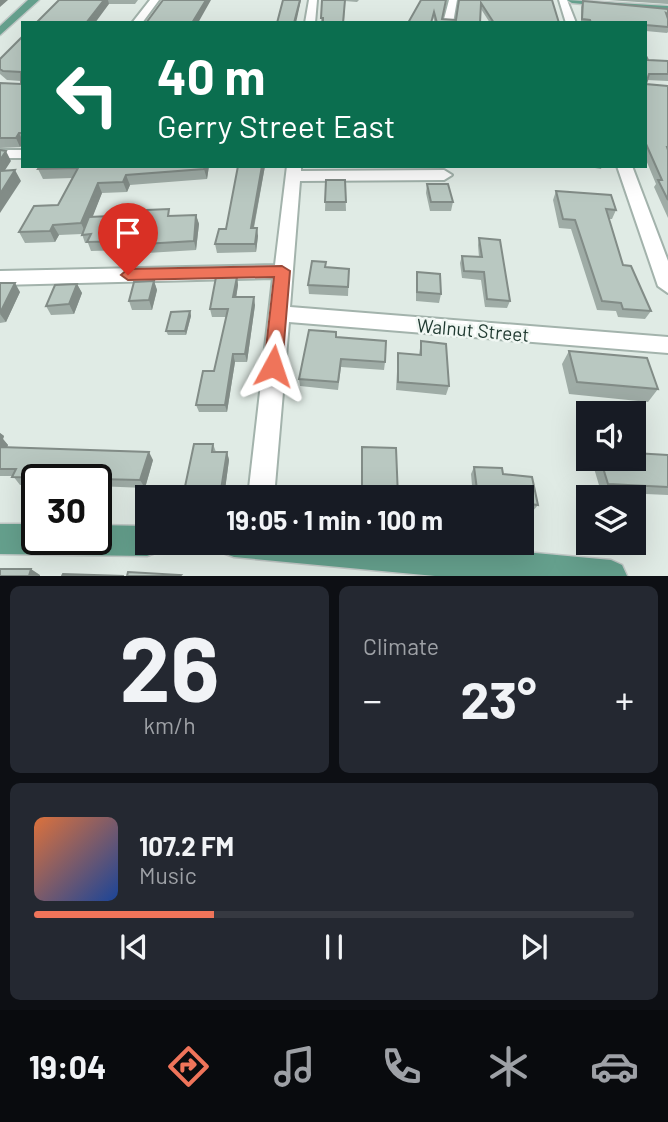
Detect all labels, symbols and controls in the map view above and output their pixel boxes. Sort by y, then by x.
text: 40 m [157,46,265,105]
icon: left [42,49,133,140]
text: Gerry Street East [157,106,395,144]
pin [98,203,158,275]
icon: arrive [109,214,147,252]
street label: Walnut Street [416,313,530,346]
position arrow [236,329,310,403]
map controls [576,401,646,555]
button: sound [576,401,646,471]
speed limit sign: 30 [21,464,112,555]
button: layers [576,485,646,555]
text: 19:05 · 1 min · 100 m [226,504,443,535]
text: 26 [120,611,219,720]
text: Climate [363,632,439,660]
text: 23° [460,667,537,729]
text: − [363,676,382,722]
text: + [615,676,634,722]
text: km/h [143,711,196,739]
text: 107.2 FM [139,830,234,861]
text: Music [139,861,197,889]
icon: previous [115,928,153,966]
icon: pause [315,928,353,966]
icon: next [515,928,553,966]
icon: directions [164,1042,213,1091]
icon: music [270,1042,319,1091]
icon: phone [377,1042,426,1091]
icon: climate [484,1042,533,1091]
icon: car [590,1042,639,1091]
text: 19:04 [29,1047,106,1085]

